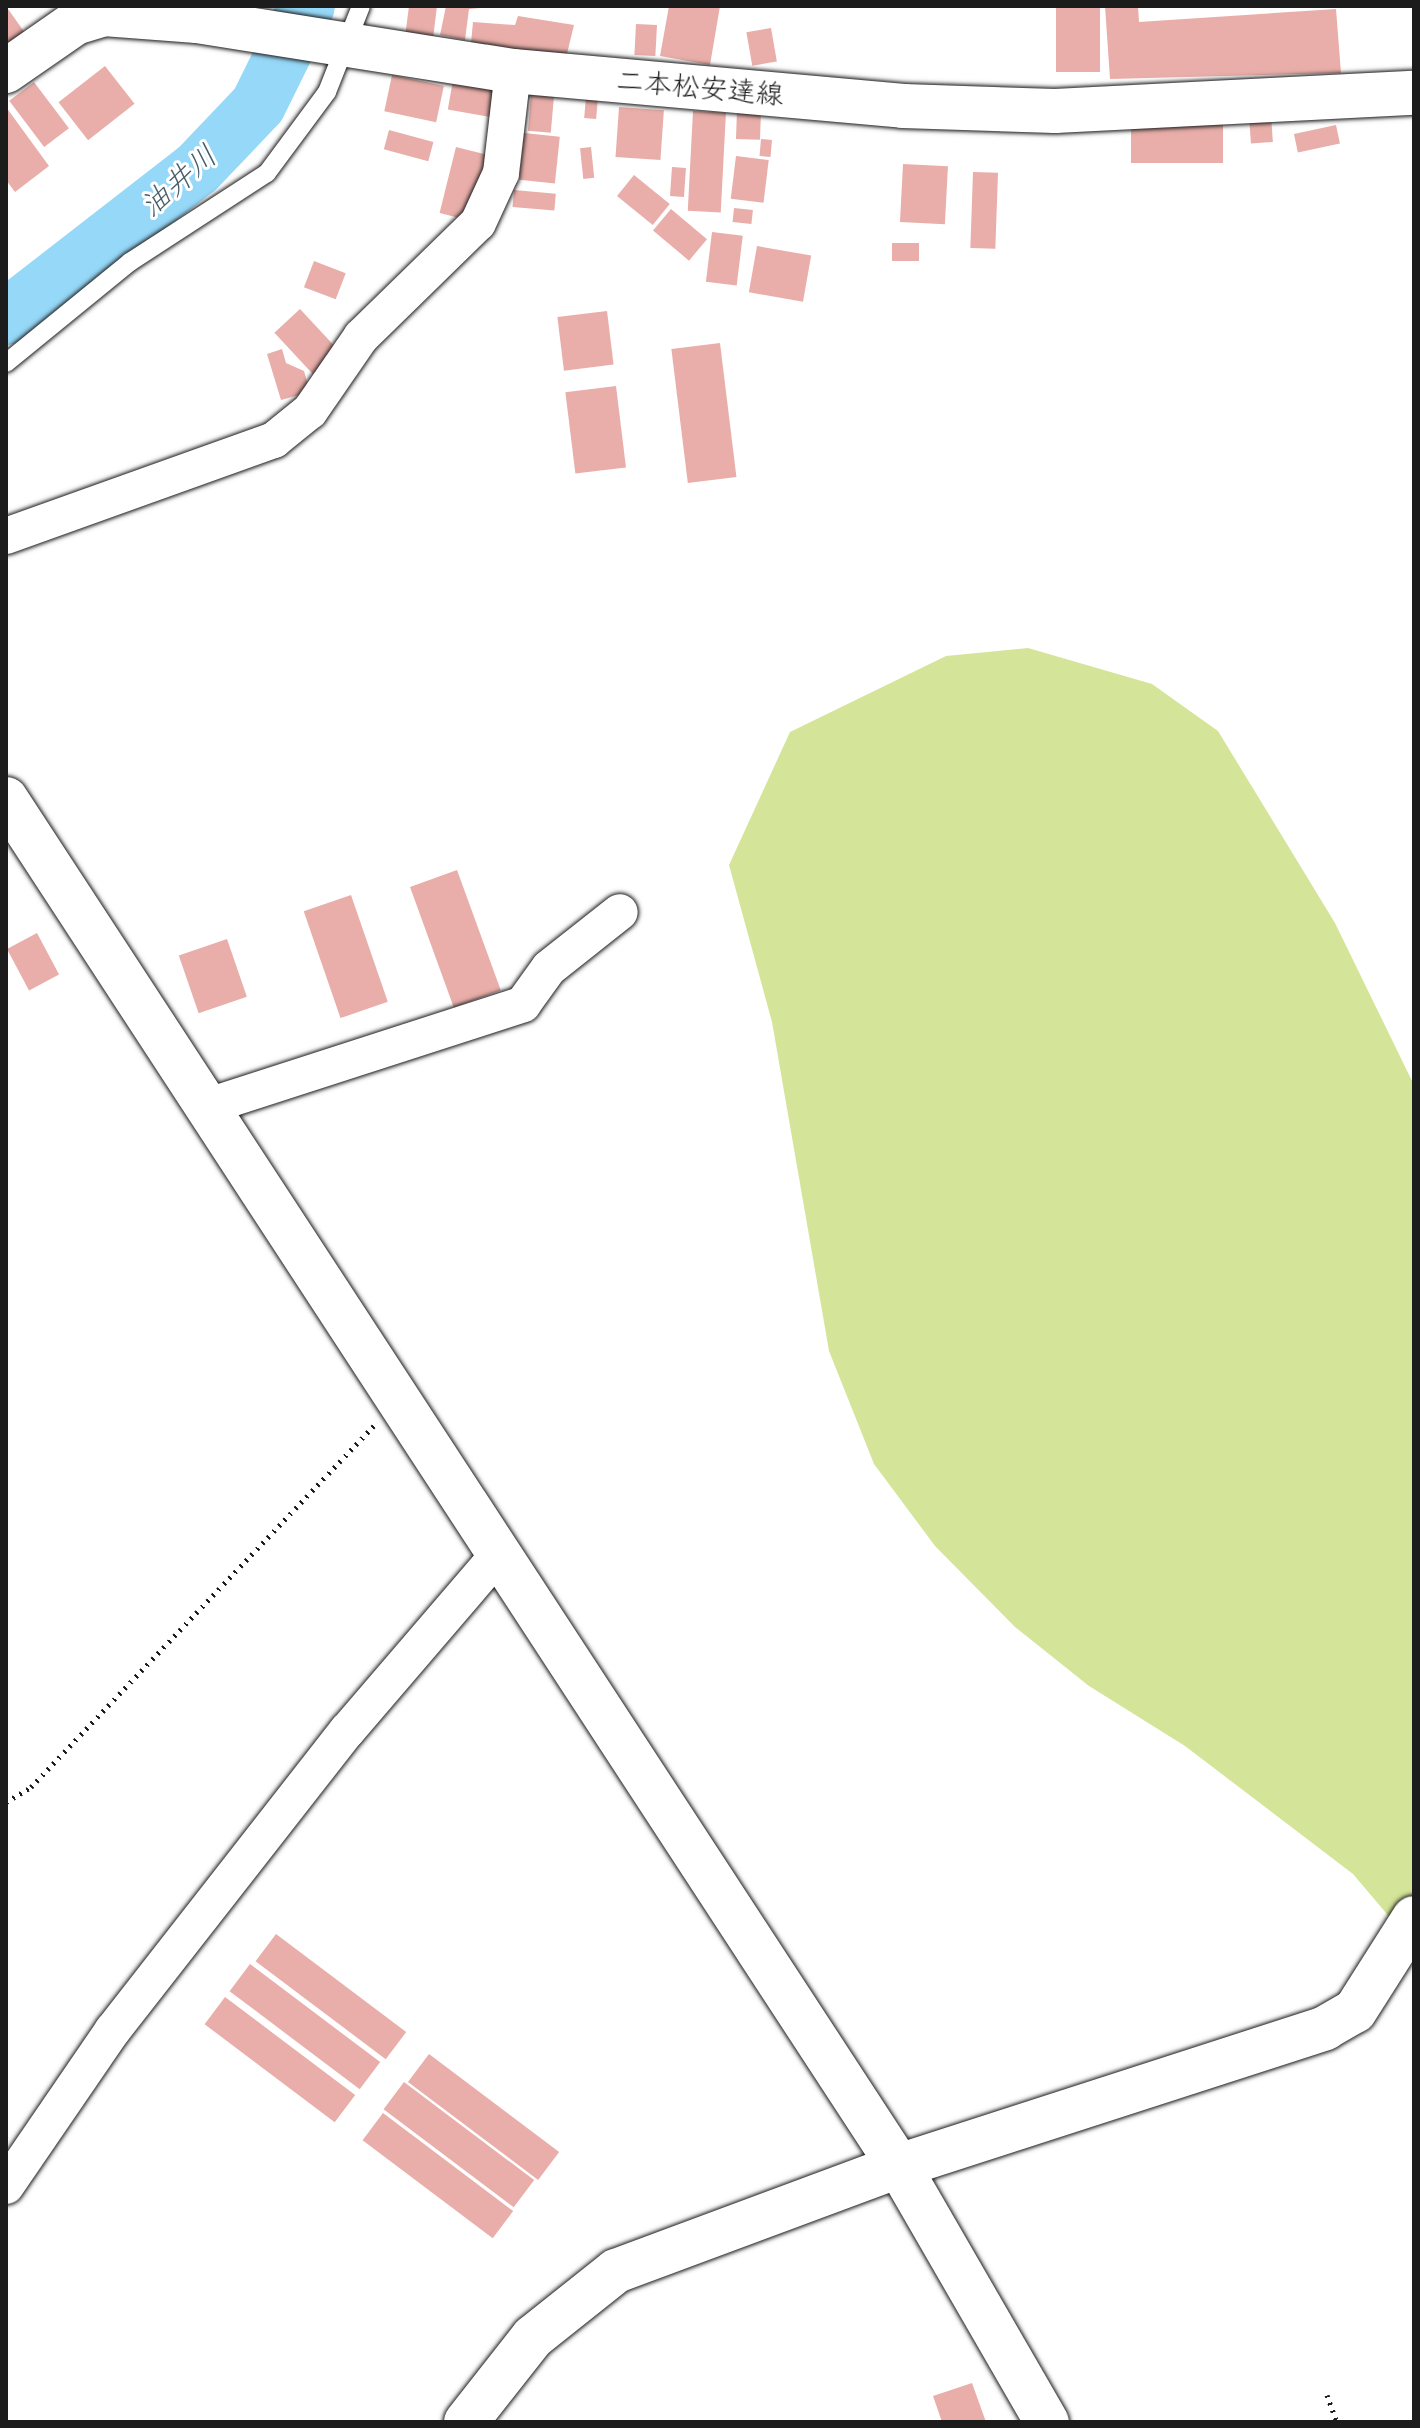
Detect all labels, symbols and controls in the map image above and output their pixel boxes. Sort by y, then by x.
street label: 二本松安達線 [615,63,785,111]
water label: 油井川 [132,137,224,223]

